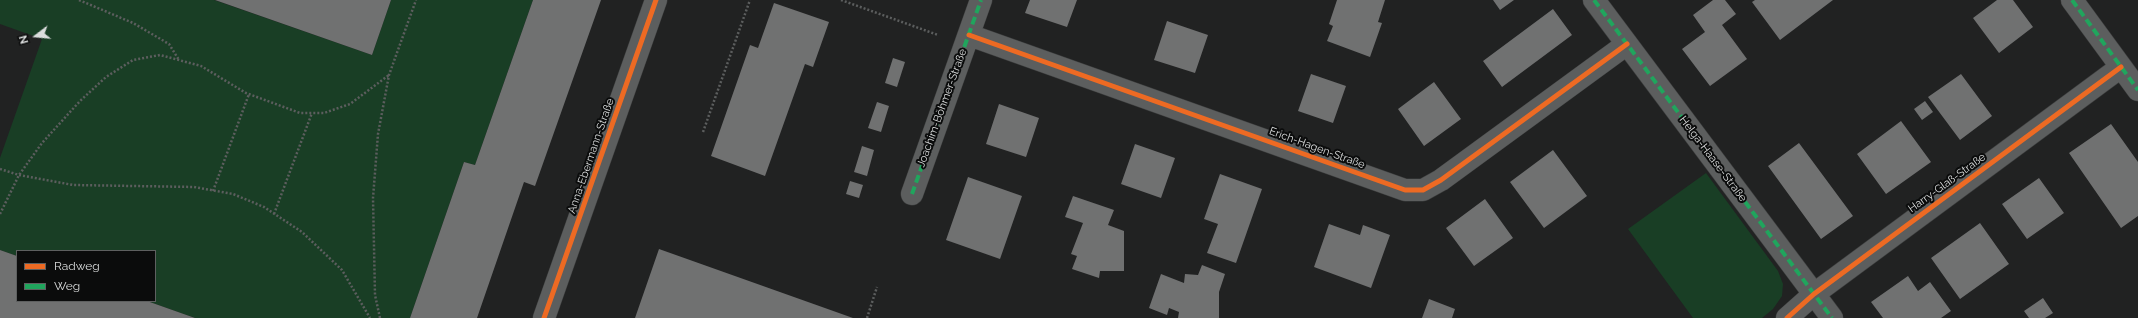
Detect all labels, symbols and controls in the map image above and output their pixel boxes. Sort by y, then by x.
north arrow [16,16,56,56]
text: N [17,34,31,45]
street label: Joachim-Böhmer-Straße [914,47,970,169]
street label: Anna-Ebermann-Straße [565,97,617,215]
street label: Helga-Haase-Straße [1676,114,1750,204]
street label: Erich-Hagen-Straße [1267,125,1367,171]
street label: Harry-Glaß-Straße [1906,150,1988,216]
legend [16,250,156,302]
text: Radweg [54,259,100,273]
text: Weg [54,279,80,293]

